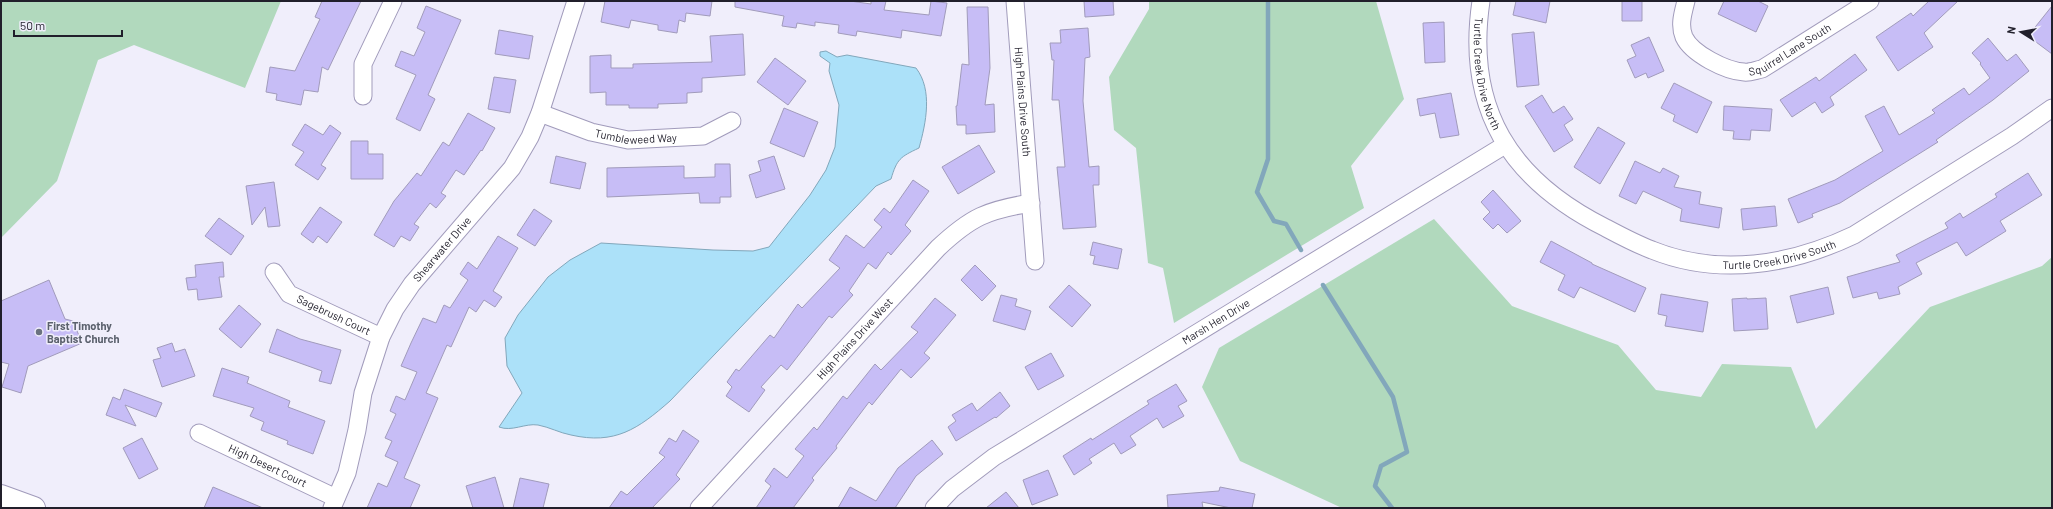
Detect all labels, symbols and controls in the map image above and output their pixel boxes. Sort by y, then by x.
scale bar [14,12,122,38]
north arrow [2001,12,2041,52]
street label: Turtle Creek Drive North [1472,17,1504,132]
text: 50 m [20,18,45,32]
street label: Squirrel Lane South [1747,20,1833,78]
text: N [2004,25,2018,35]
street label: High Plains Drive South [1013,46,1034,157]
street label: Tumbleweed Way [594,126,677,146]
street label: Shearwater Drive [410,214,473,284]
street label: Turtle Creek Drive South [1722,237,1838,271]
street label: Sagebrush Court [295,292,373,337]
street label: High Plains Drive West [814,295,895,382]
street label: Marsh Hen Drive [1180,295,1252,347]
place label: First Timothy Baptist Church [47,319,119,345]
marker: First Timothy Baptist Church [34,327,44,337]
street label: High Desert Court [227,441,309,489]

